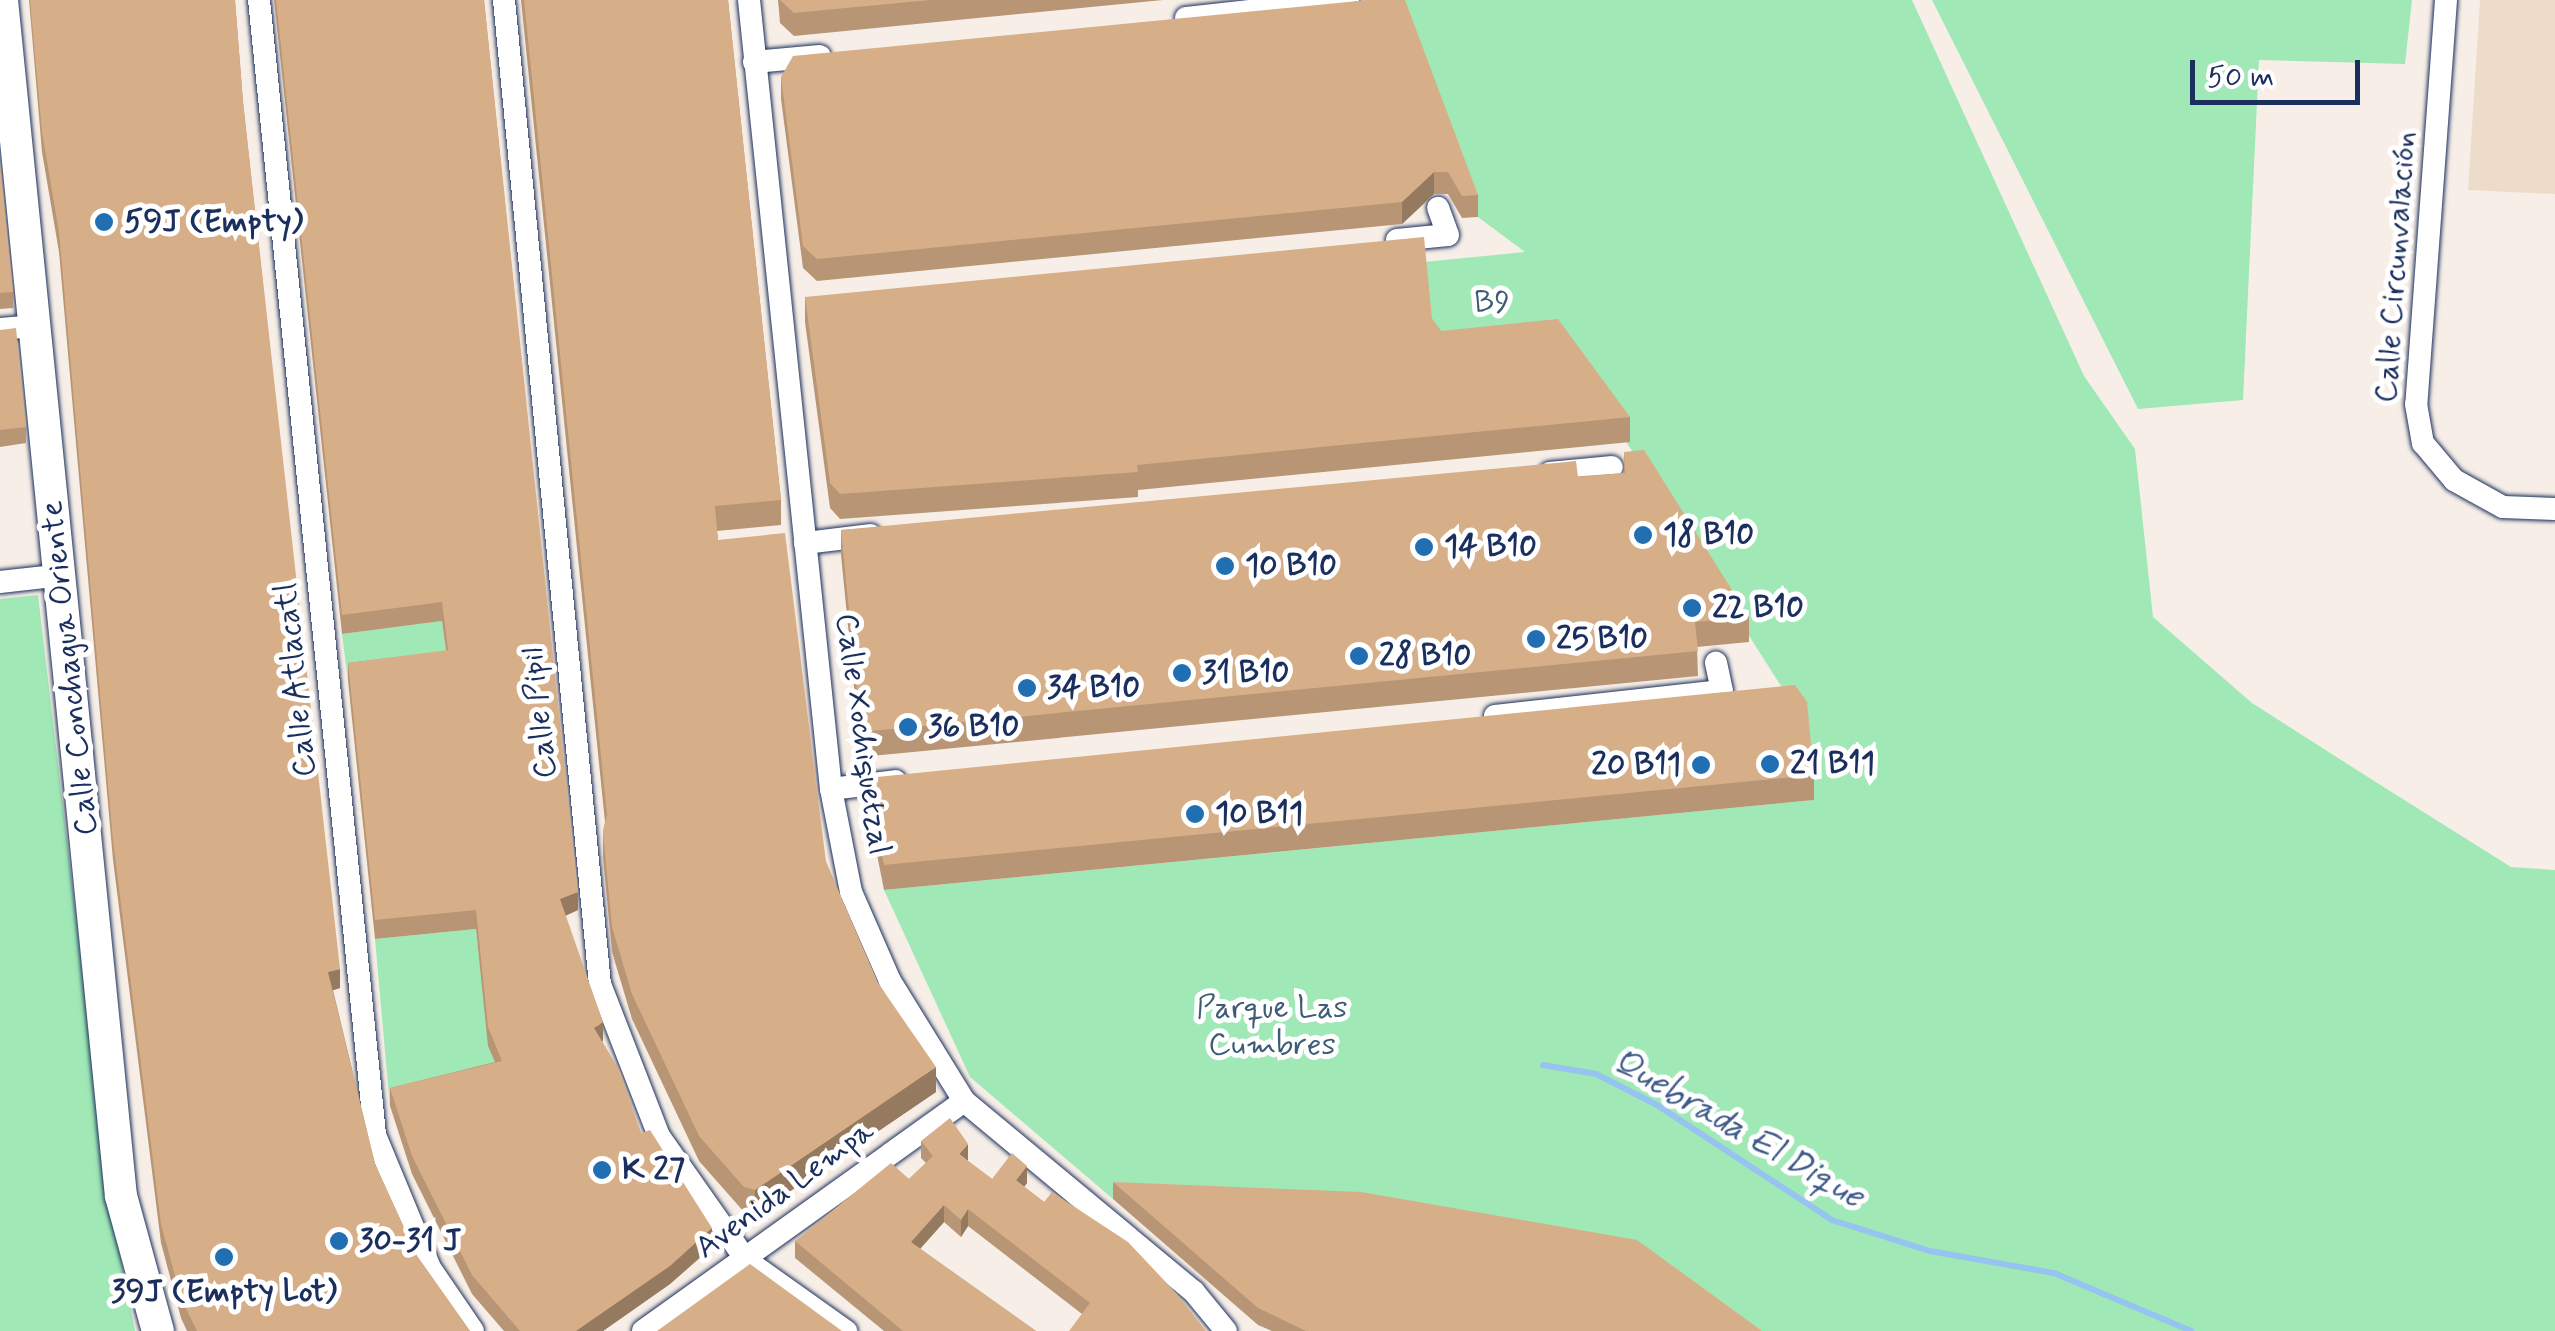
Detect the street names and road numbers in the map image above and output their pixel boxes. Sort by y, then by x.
street label: Calle Circunvalación [2367,131,2425,403]
street label: Calle Conchagua Oriente [33,498,107,838]
street label: Calle Atlacatl [267,580,325,780]
street label: Calle Xochiquetzal [826,610,898,858]
street label: Calle Pipil [514,646,566,780]
street label: Avenida Lempa [689,1113,881,1267]

